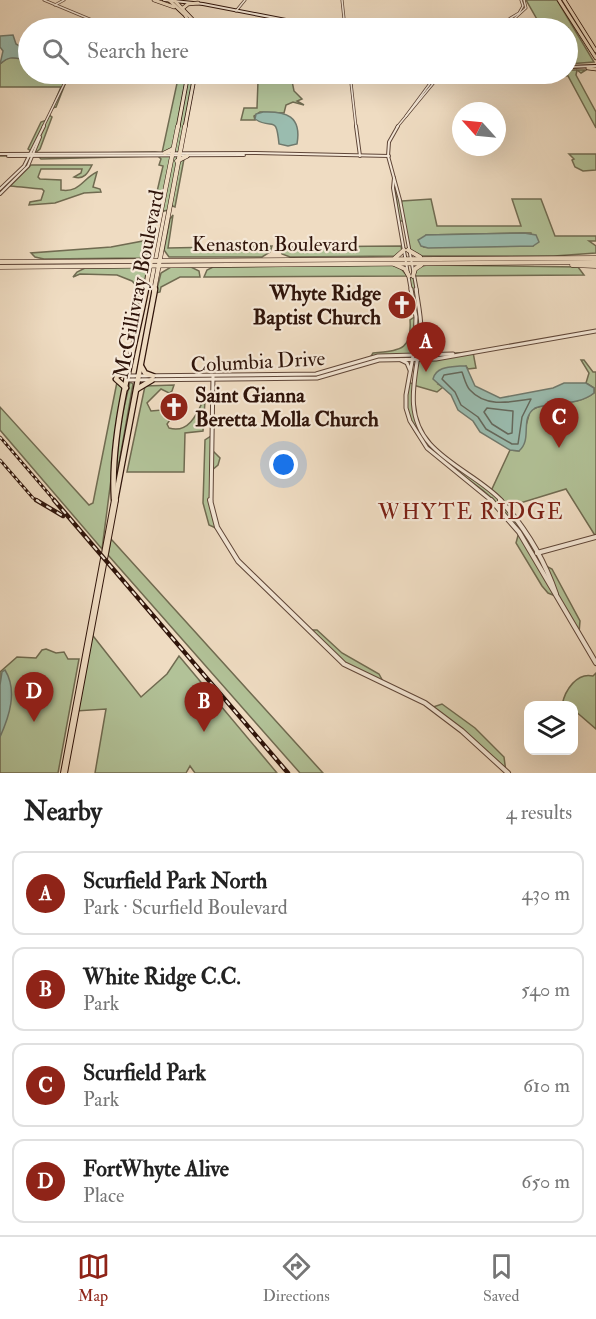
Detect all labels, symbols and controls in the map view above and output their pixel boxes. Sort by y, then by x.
search box [18,18,578,84]
icon: search [39,35,72,68]
text: Search here [87,37,189,65]
north arrow [452,102,506,156]
street label: McGillivray Boulevard [107,187,171,380]
street label: Kenaston Boulevard [192,231,359,258]
place label: Whyte Ridge Baptist Church [253,280,381,331]
church icon: Whyte Ridge Baptist Church [386,289,418,321]
pin: A [406,322,446,372]
street label: Columbia Drive [190,345,326,379]
place label: Saint Gianna Beretta Molla Church [195,382,379,433]
church icon: Saint Gianna Beretta Molla Church [158,391,190,423]
pin: C [540,398,578,448]
your location [269,450,298,479]
district label: WHYTE RIDGE [377,498,564,526]
pin: D [15,672,54,722]
pin: B [184,682,224,732]
map controls [524,701,578,755]
button: layers [524,701,578,755]
text: Nearby [24,796,102,828]
text: 4 results [506,800,572,825]
text: Scurfield Park North [83,867,267,895]
text: A [39,881,52,906]
text: 430 m [522,881,570,906]
text: Park · Scurfield Boulevard [83,895,288,920]
text: White Ridge C.C. [83,963,241,991]
text: B [39,977,52,1002]
text: 540 m [521,977,570,1002]
text: Park [83,991,119,1016]
text: Scurfield Park [83,1059,206,1087]
text: C [38,1073,53,1098]
text: 610 m [523,1073,570,1098]
text: Park [83,1087,119,1112]
text: FortWhyte Alive [83,1155,229,1183]
text: D [37,1169,54,1194]
text: 650 m [521,1169,570,1194]
text: Place [83,1183,124,1208]
tab: Map [77,1250,110,1306]
tab: Directions [263,1250,330,1306]
tab: Saved [483,1250,519,1306]

